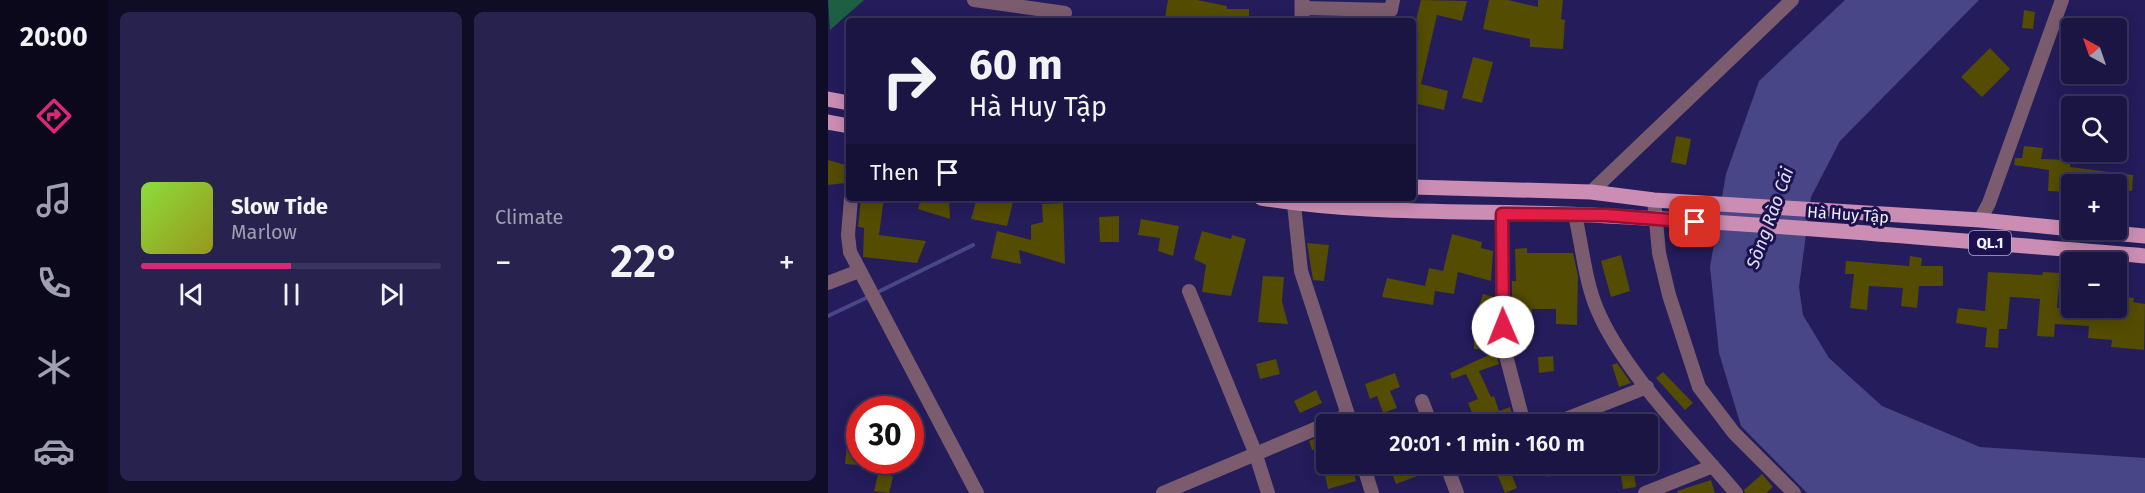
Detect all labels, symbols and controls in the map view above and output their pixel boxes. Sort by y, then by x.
north arrow [2061,18,2127,84]
map controls [2061,18,2127,318]
text: 20:00 [20,21,88,53]
text: 60 m [969,40,1063,90]
icon: right [870,42,948,120]
text: Hà Huy Tập [969,91,1107,123]
icon: directions [33,95,75,137]
button: search [2061,96,2127,162]
icon: arrive [931,156,964,189]
text: Then [870,159,919,186]
water label: Sông Rào Cái [1741,164,1799,273]
button: + [2061,174,2127,240]
icon: music [33,179,75,221]
text: Slow Tide [231,193,328,220]
pin [1669,196,1720,247]
street label: Hà Huy Tập [1806,202,1889,227]
text: Climate [495,205,563,229]
icon: arrive [1678,205,1711,238]
text: Marlow [231,220,297,244]
road number: QL.1 [1969,231,2011,255]
text: 22° [610,235,680,289]
text: − [495,243,512,283]
text: + [779,243,795,283]
button: − [2061,252,2127,318]
icon: phone [33,262,75,304]
icon: previous [175,278,208,311]
icon: pause [275,278,308,311]
icon: next [375,278,408,311]
position arrow [1471,295,1535,359]
icon: climate [33,346,75,388]
speed limit sign: 30 [846,396,924,474]
icon: car [33,430,75,472]
text: 20:01 · 1 min · 160 m [1389,430,1585,457]

